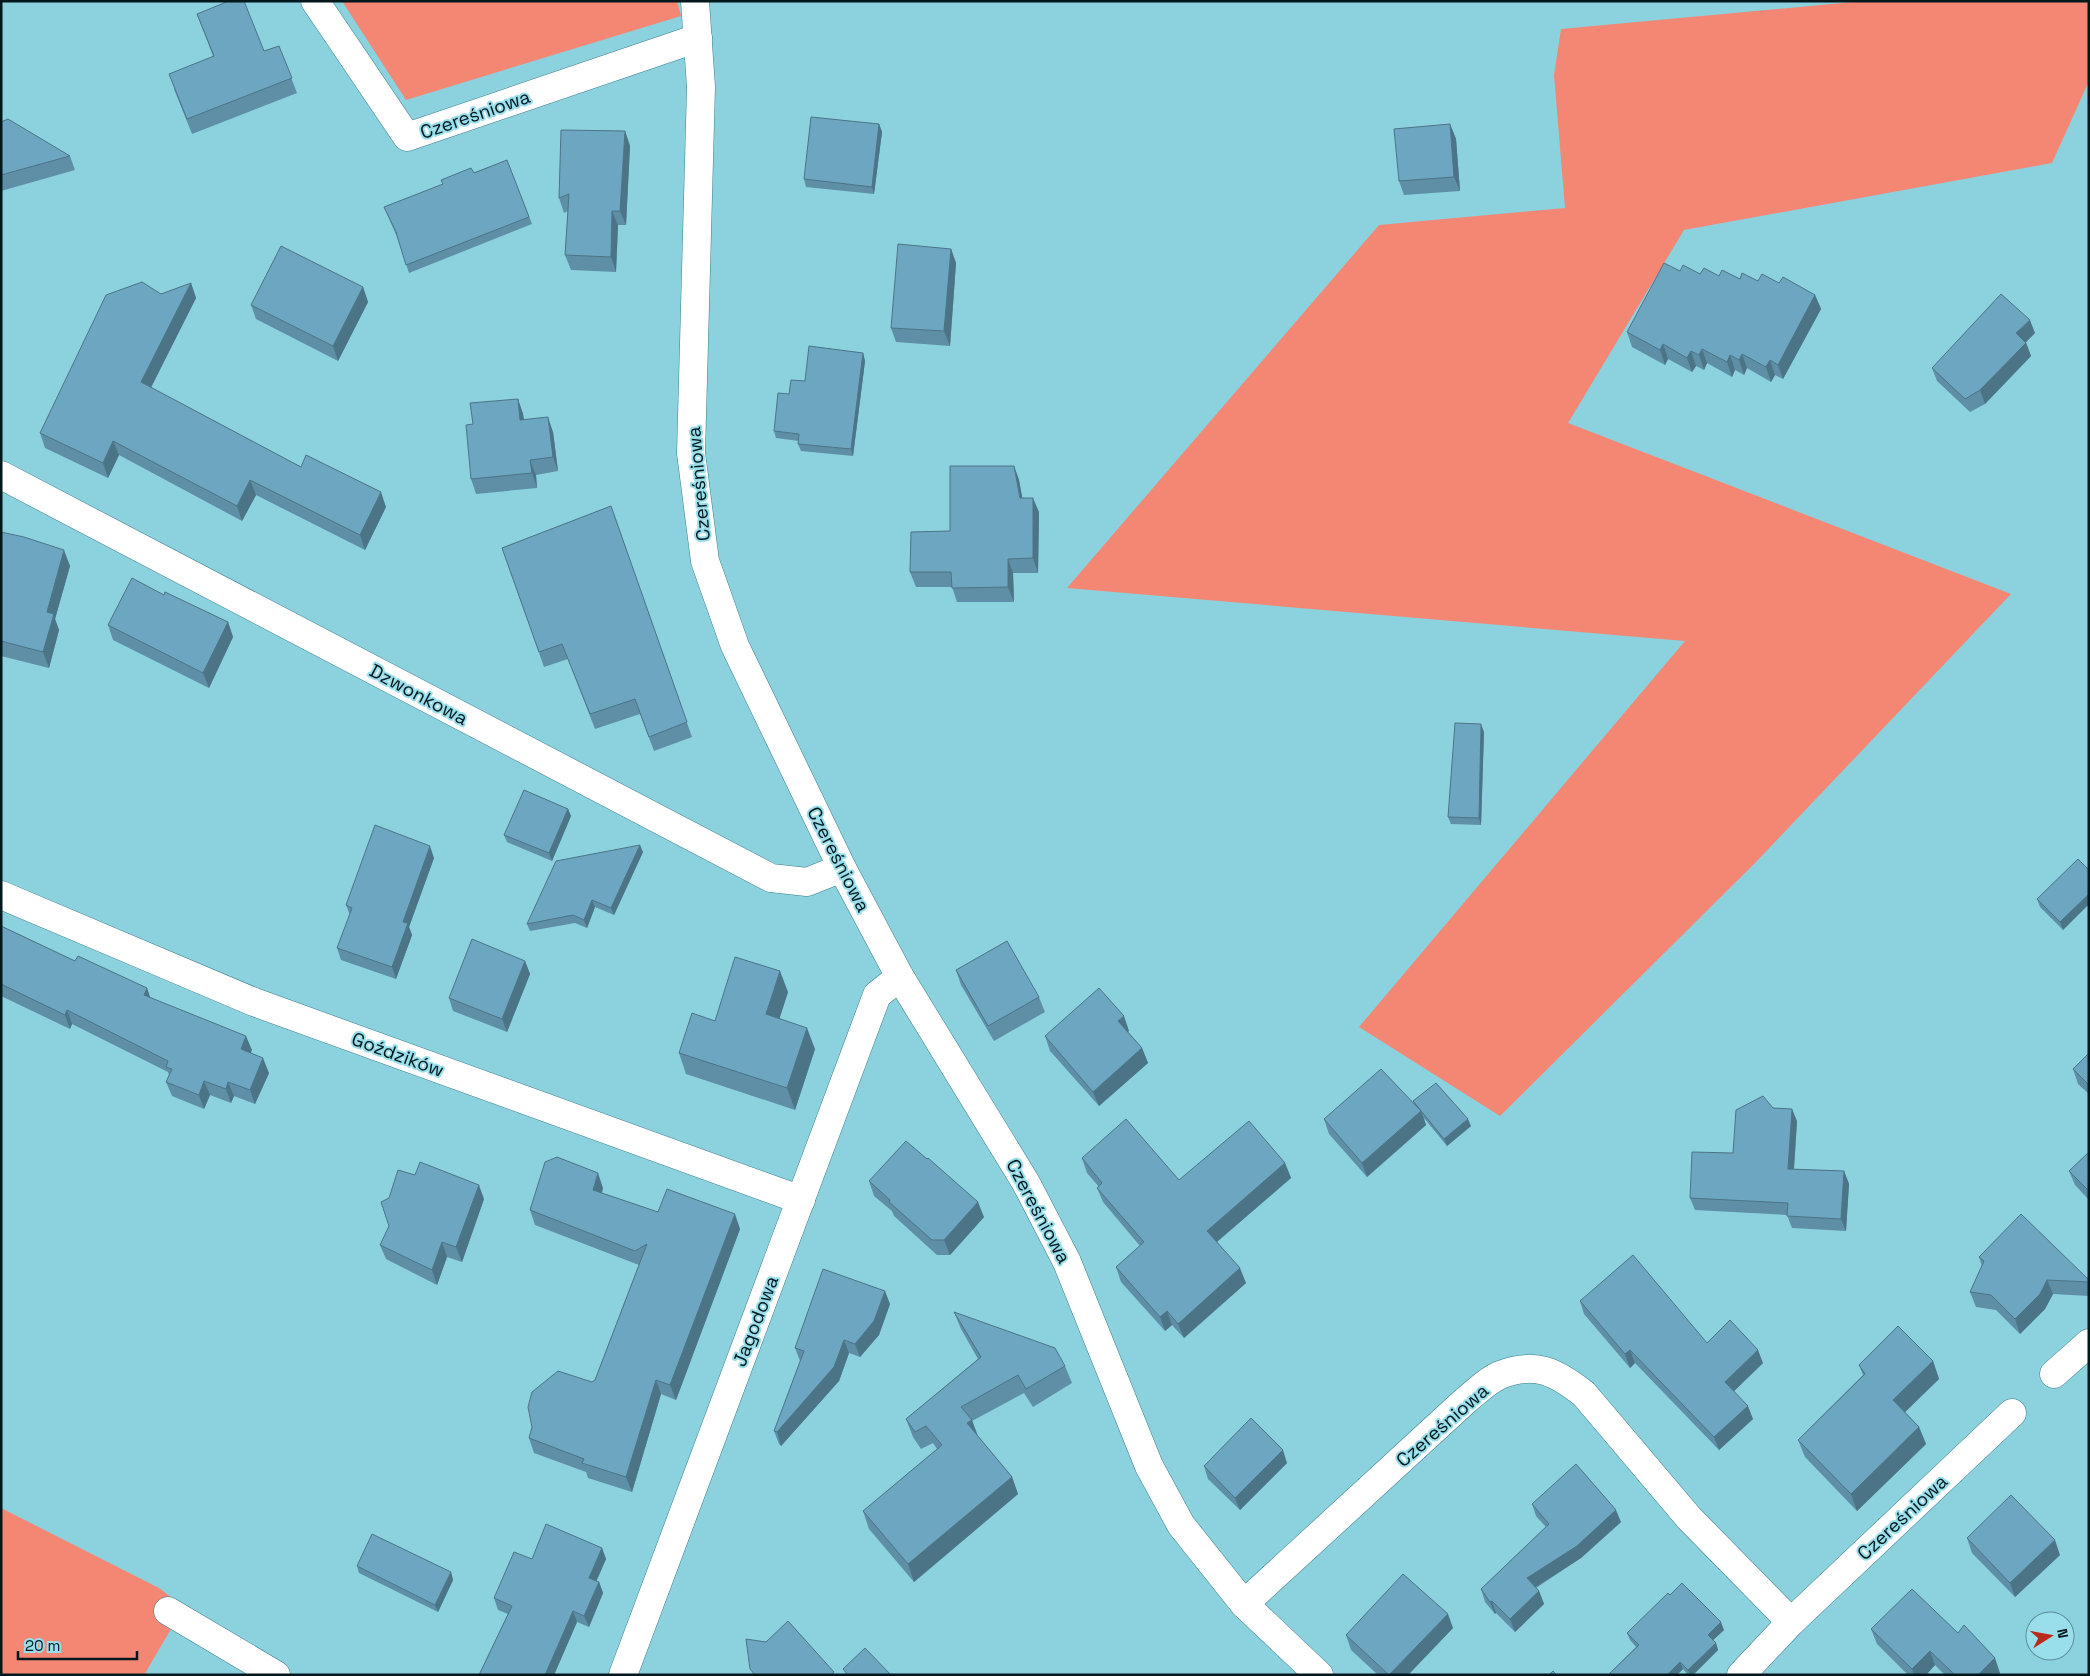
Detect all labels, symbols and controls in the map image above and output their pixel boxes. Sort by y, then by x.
street label: Czereśniowa [417,84,534,145]
street label: Czereśniowa [681,426,716,542]
street label: Dzwonkowa [365,658,472,731]
street label: Czereśniowa [801,802,876,916]
street label: Goździków [348,1026,448,1083]
street label: Czereśniowa [1001,1155,1077,1268]
street label: Jagodowa [727,1272,784,1370]
street label: Czereśniowa [1391,1378,1494,1473]
street label: Czereśniowa [1852,1469,1953,1566]
north arrow [2025,1611,2075,1661]
text: N [2053,1627,2072,1640]
scale bar [18,1628,136,1660]
text: 20 m [25,1636,60,1655]

